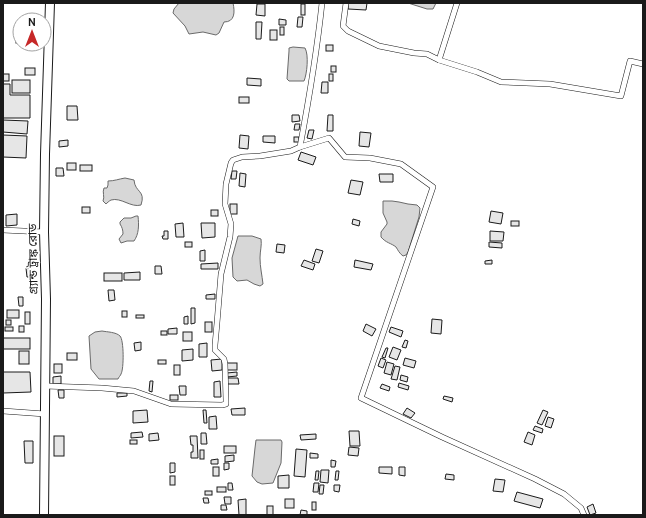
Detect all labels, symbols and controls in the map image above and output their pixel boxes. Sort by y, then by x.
north arrow [12,12,52,52]
text: N [28,15,36,29]
street label: গ্র্যান্ড ট্রাঙ্ক রোড [24,223,41,295]

